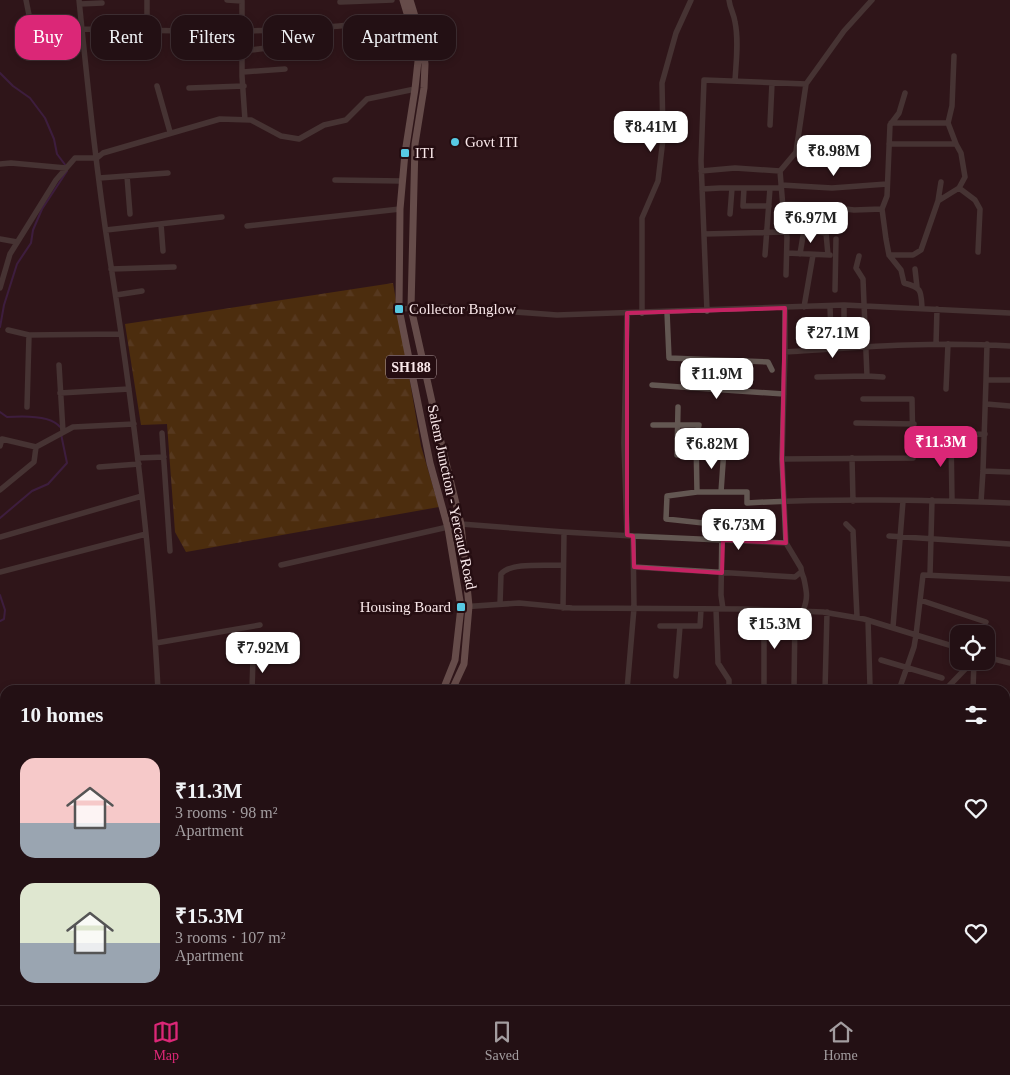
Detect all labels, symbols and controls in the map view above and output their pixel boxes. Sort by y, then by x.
chip: Buy [15,15,81,60]
chip: Rent [91,15,161,60]
chip: Filters [171,15,253,60]
chip: New [263,15,333,60]
chip: Apartment [343,15,456,60]
pin: ₹8.41M [610,110,692,153]
text: ₹8.41M [625,118,677,135]
place label: Govt ITI [465,134,518,150]
pin: ₹8.98M [793,134,875,177]
marker: Govt ITI [449,136,461,148]
text: ₹8.98M [808,142,860,159]
place label: ITI [415,145,434,161]
marker: ITI [399,147,411,159]
pin: ₹6.97M [770,202,852,244]
text: ₹6.97M [785,209,837,226]
place label: Collector Bnglow [409,301,516,317]
marker: Collector Bnglow [393,303,405,315]
pin: ₹27.1M [792,316,874,359]
text: ₹27.1M [807,324,859,341]
road number: SH188 [386,356,436,378]
pin: ₹11.9M [676,358,758,400]
text: ₹11.9M [691,365,743,382]
street label: Salem Junction - Yercaud Road [425,403,480,591]
pin: ₹11.3M [900,426,982,468]
pin: ₹6.82M [671,428,753,470]
text: ₹11.3M [915,433,967,450]
text: ₹6.82M [686,435,738,452]
pin: ₹6.73M [698,508,780,551]
text: ₹6.73M [713,516,765,533]
place label: Housing Board [360,599,451,615]
marker: Housing Board [455,601,467,613]
pin: ₹15.3M [734,608,816,650]
text: ₹15.3M [749,615,801,632]
map controls [950,625,995,670]
button: locate [950,625,995,670]
pin: ₹7.92M [222,632,304,674]
text: ₹7.92M [237,639,289,656]
icon: filters [962,701,990,729]
text: 10 homes [20,703,103,727]
icon: home [60,778,120,838]
text: ₹11.3M [175,779,242,803]
icon: heart [962,794,990,822]
text: 3 rooms · 98 m² [175,804,278,821]
text: Apartment [175,822,243,839]
icon: home [60,903,120,963]
text: ₹15.3M [175,904,244,928]
icon: heart [962,919,990,947]
text: 3 rooms · 107 m² [175,929,286,946]
text: Apartment [175,947,243,964]
tab: Map [152,1018,180,1064]
tab: Saved [485,1018,519,1064]
tab: Home [824,1018,858,1064]

